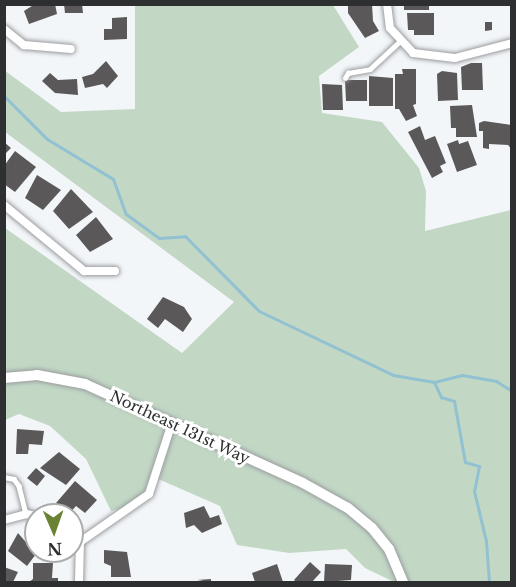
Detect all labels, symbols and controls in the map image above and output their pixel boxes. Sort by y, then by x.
street label: Northeast 131st Way [107,387,253,467]
north arrow [24,503,84,563]
text: N [47,539,62,559]

